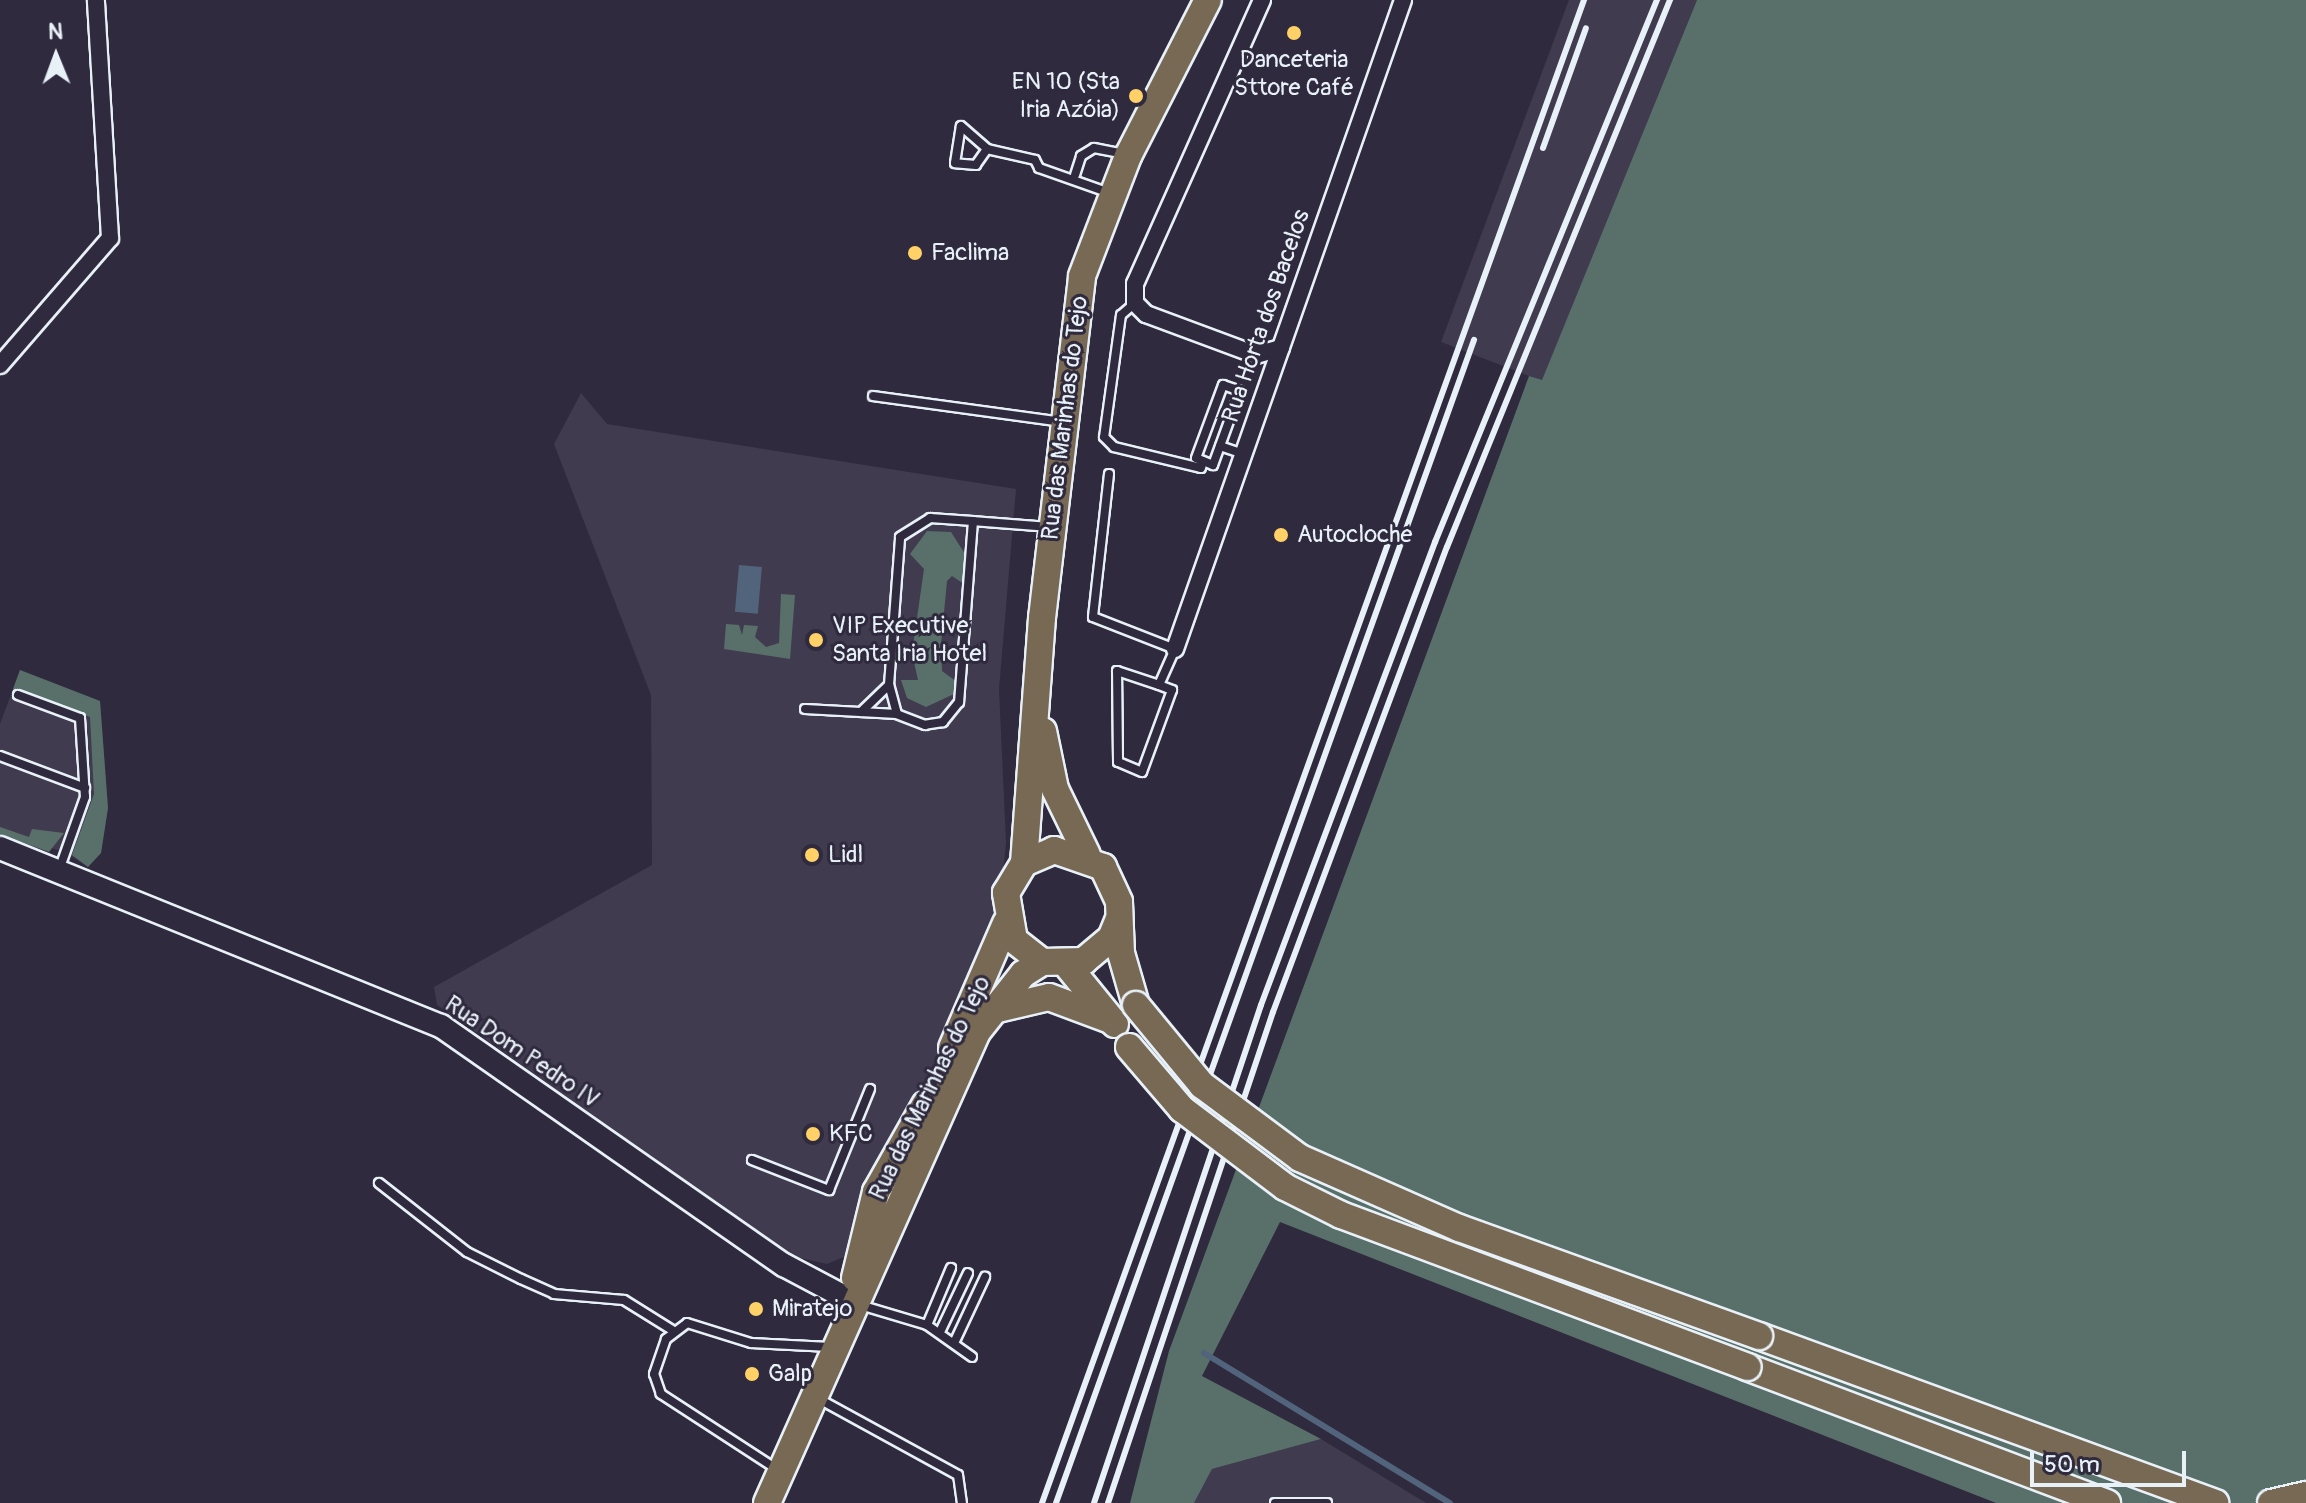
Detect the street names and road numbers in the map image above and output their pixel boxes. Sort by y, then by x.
street label: Rua Horta dos Bacelos [1216,206,1316,426]
street label: Rua das Marinhas do Tejo [1036,294,1094,542]
street label: Rua das Marinhas do Tejo [863,971,997,1205]
street label: Rua Dom Pedro IV [439,990,605,1114]

